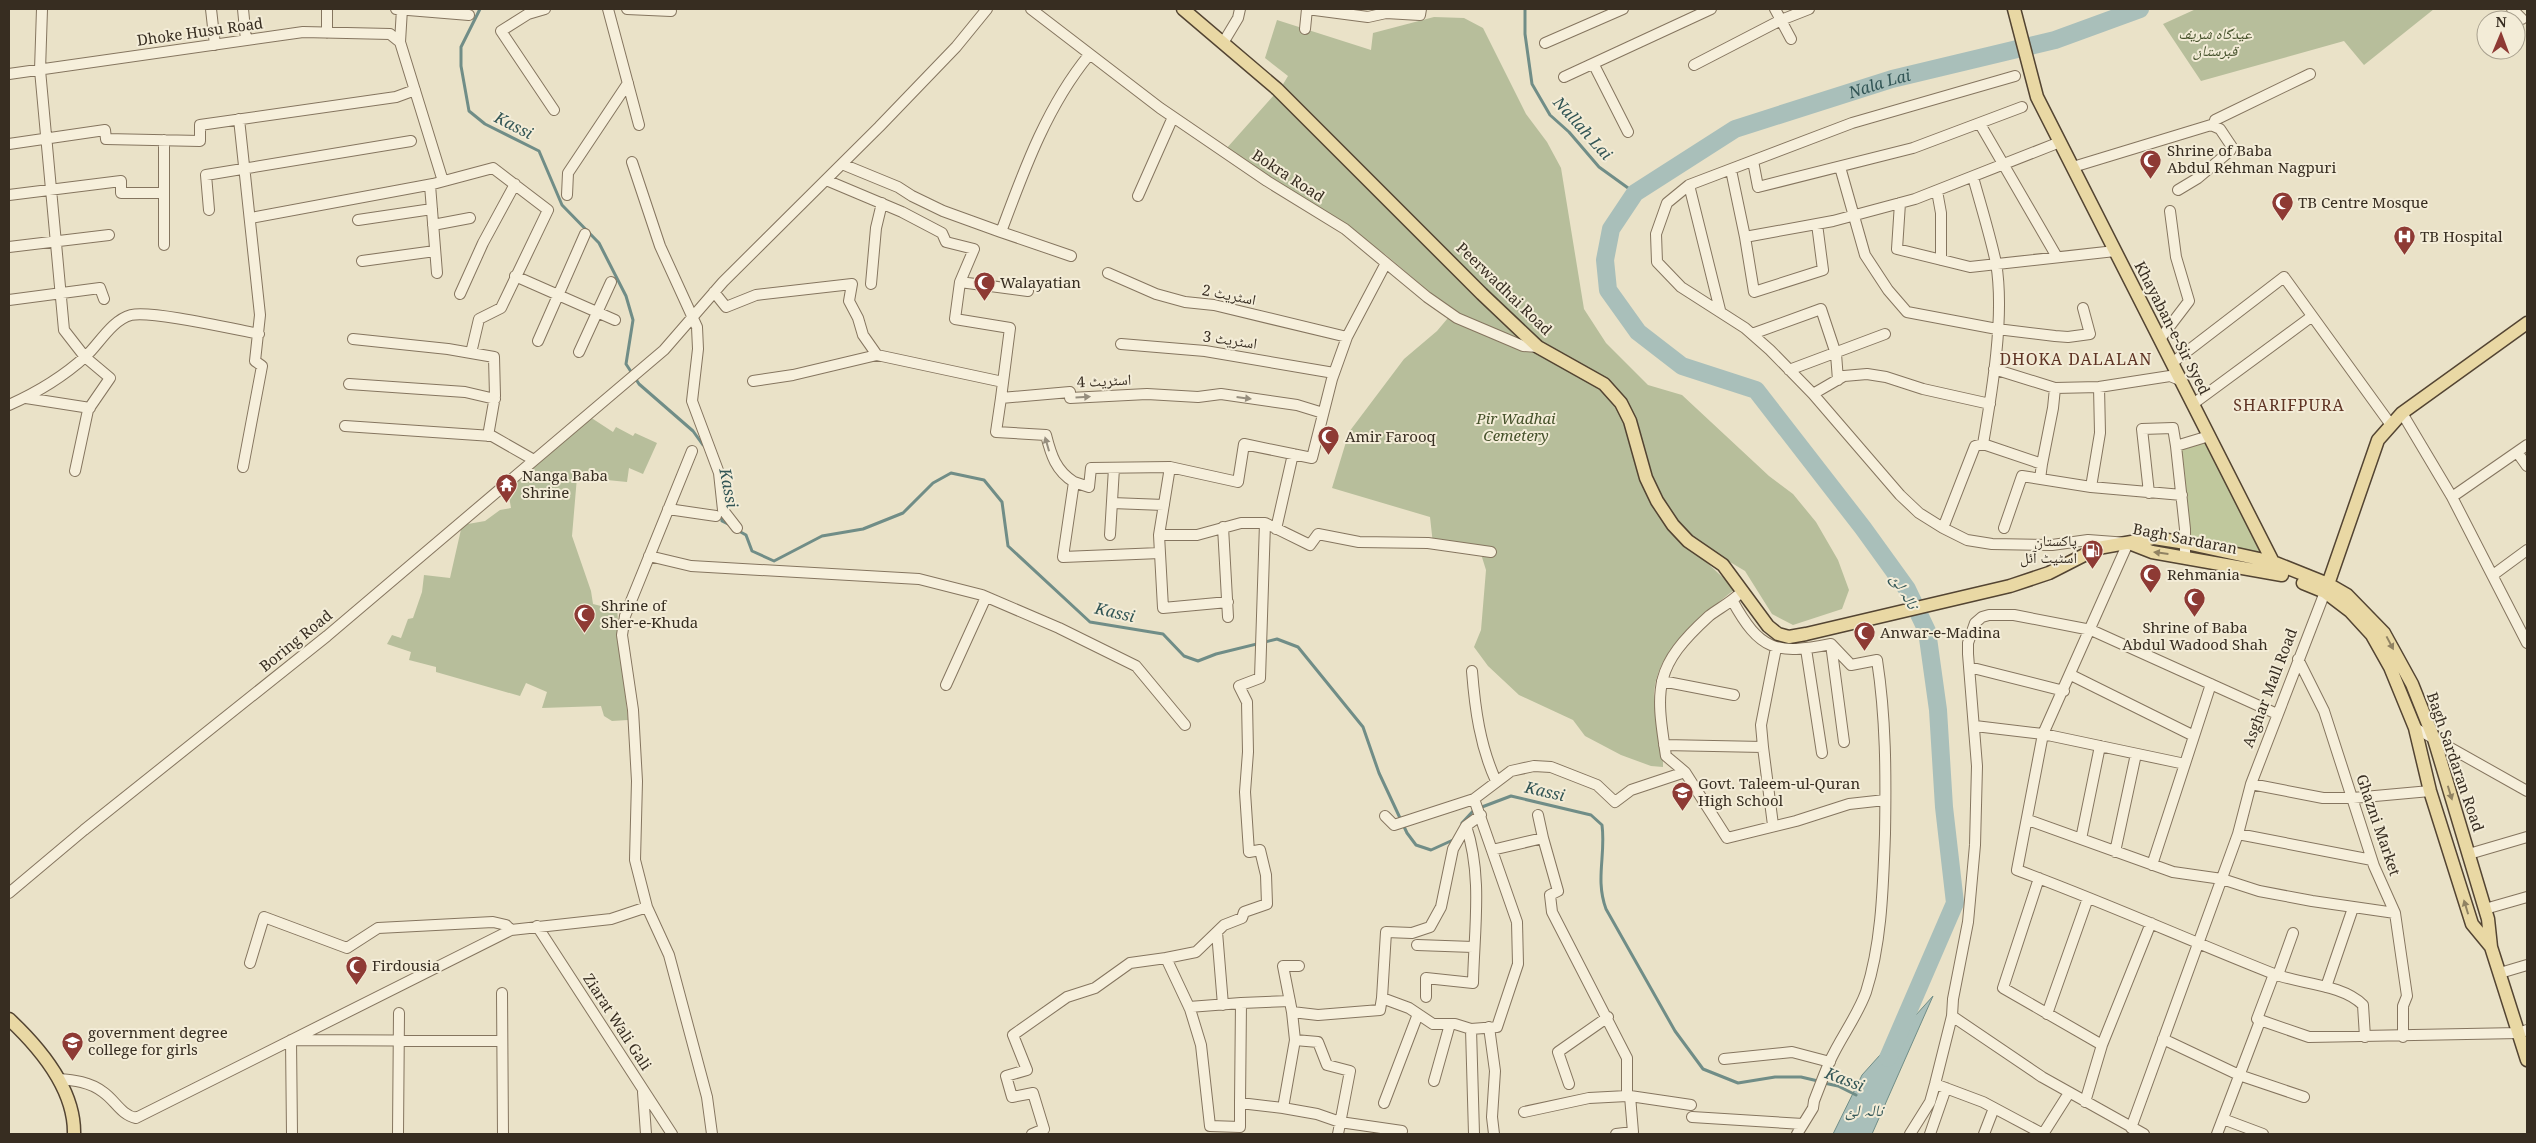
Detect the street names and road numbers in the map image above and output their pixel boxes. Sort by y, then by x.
street label: Dhoke Husu Road [135,12,264,50]
street label: Bokra Road [1248,144,1329,206]
street label: Peerwadhai Road [1453,237,1557,339]
street label: Khayaban-e-Sir Syed [2131,257,2215,398]
street label: اسٹریٹ 2 [1200,279,1258,309]
street label: اسٹریٹ 3 [1202,325,1259,353]
street label: اسٹریٹ 4 [1076,369,1132,391]
street label: Bagh Sardaran [2131,518,2239,558]
street label: Boring Road [255,605,336,676]
street label: Asghar Mall Road [2237,625,2301,750]
street label: Bagh Sardaran Road [2423,689,2489,834]
street label: Ghazni Market [2352,771,2406,878]
street label: Ziarat Wali Gali [579,969,657,1074]

